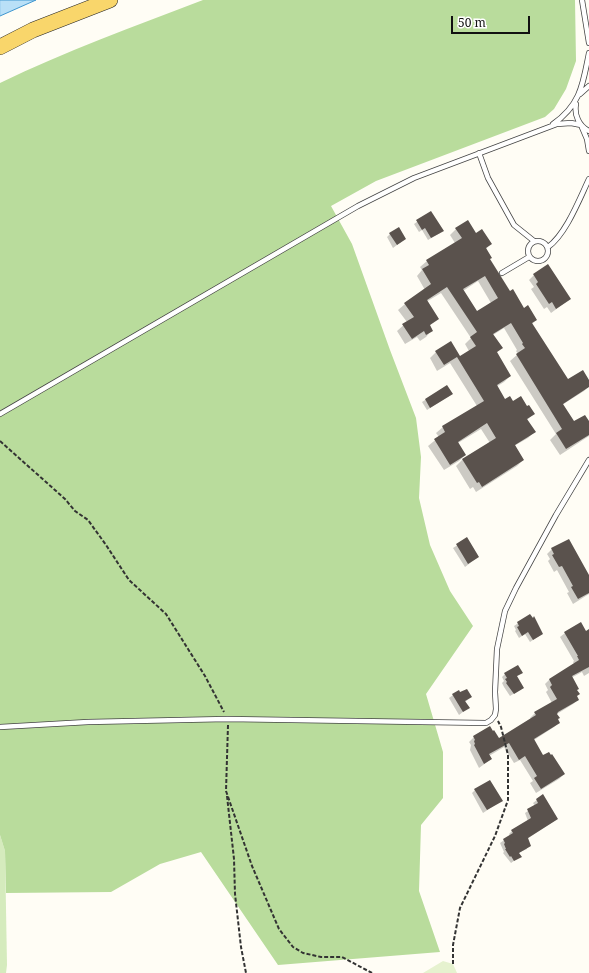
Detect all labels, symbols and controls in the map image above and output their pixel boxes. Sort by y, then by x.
scale bar [453,8,532,34]
text: 50 m [458,14,486,31]

